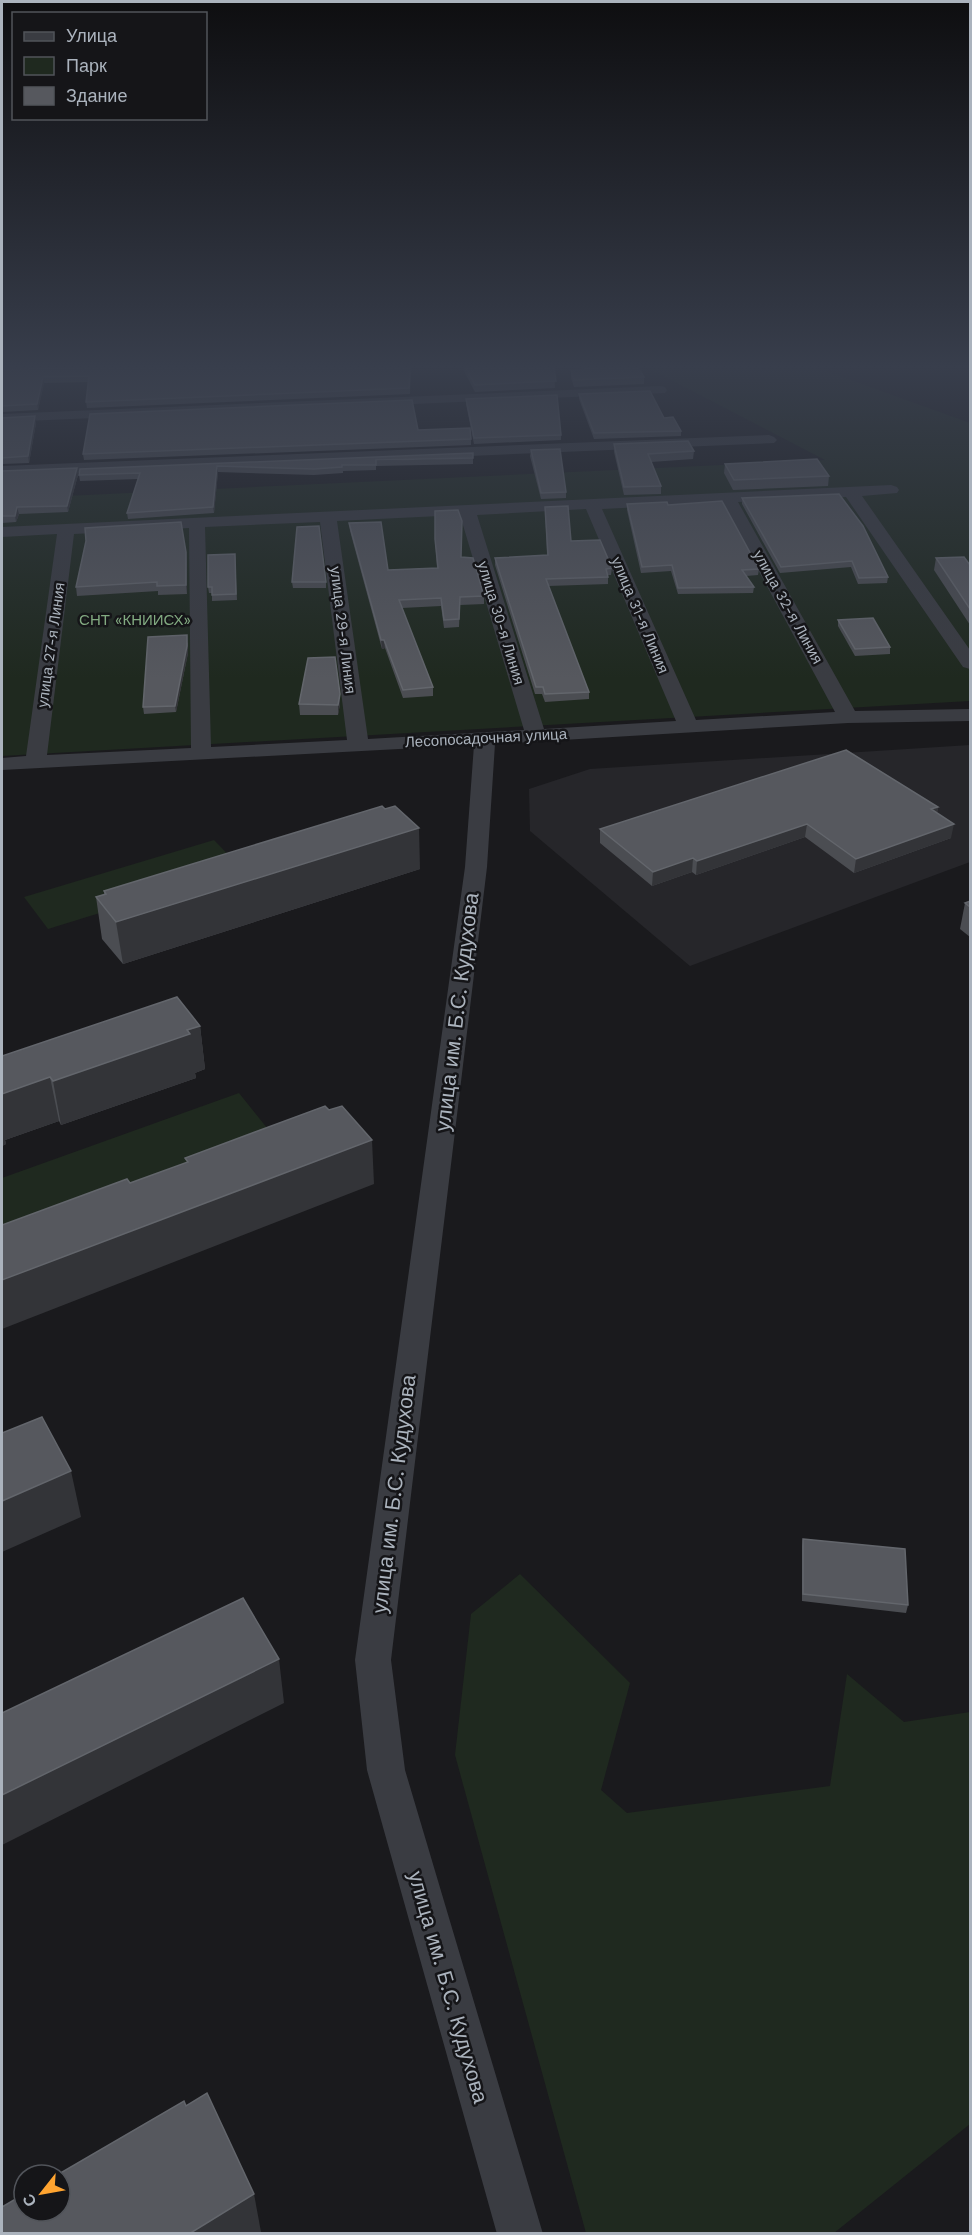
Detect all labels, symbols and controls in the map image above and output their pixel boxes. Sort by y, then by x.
legend [12,12,207,120]
text: Улица [66,25,118,46]
text: Парк [66,55,107,76]
text: Здание [66,85,127,106]
street label: улица 32-я Линия [749,547,827,667]
street label: улица 31-я Линия [607,554,673,676]
street label: улица 30-я Линия [474,559,528,687]
street label: улица 29-я Линия [326,565,360,695]
street label: улица 27-я Линия [33,581,69,709]
park label: СНТ «КНИИСХ» [79,611,191,629]
street label: Лесопосадочная улица [405,725,568,751]
street label: улица им. Б.С. Кудухова [429,891,484,1133]
street label: улица им. Б.С. Кудухова [366,1373,421,1615]
street label: улица им. Б.С. Кудухова [403,1868,494,2106]
north arrow [12,2163,72,2223]
text: С [18,2190,41,2210]

